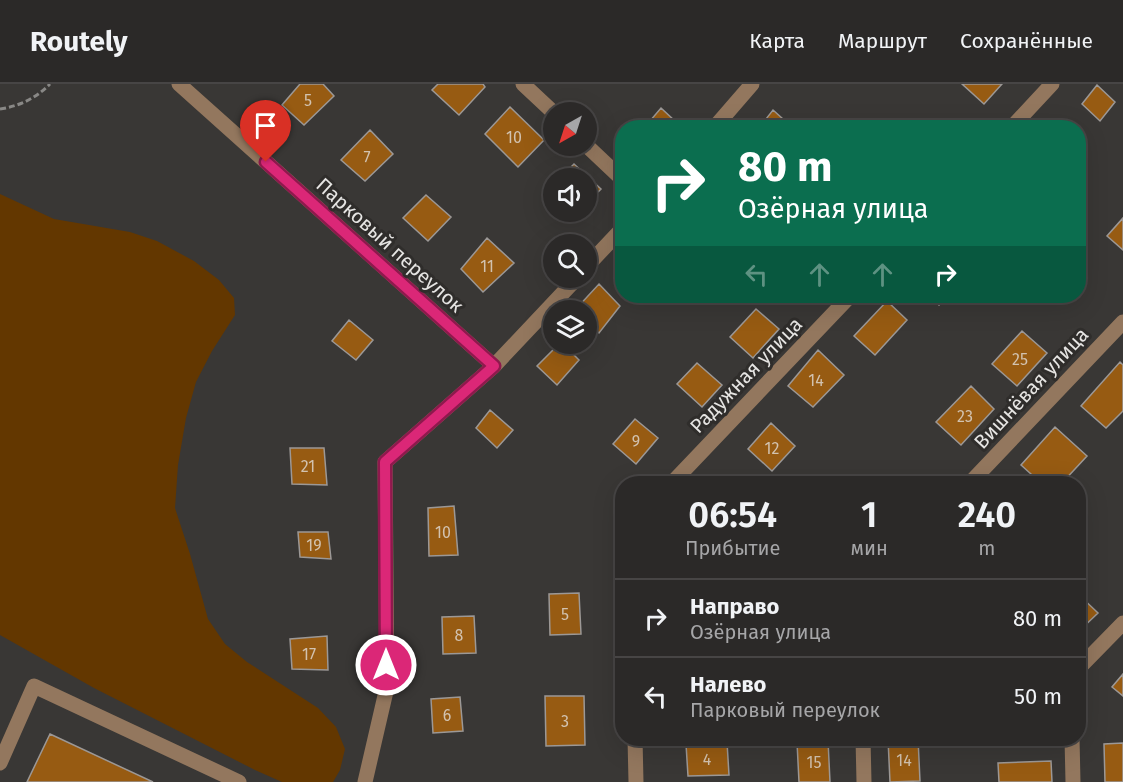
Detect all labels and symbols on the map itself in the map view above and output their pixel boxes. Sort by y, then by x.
house number: 5 [304,91,312,110]
pin [240,100,291,162]
north arrow [543,102,597,156]
house number: 10 [506,128,522,147]
house number: 7 [363,148,371,167]
street label: Парковый переулок [311,173,469,318]
house number: 11 [480,257,494,276]
street label: Радужная улица [685,312,807,438]
street label: Вишнёвая улица [969,322,1093,454]
house number: 25 [1012,350,1028,369]
house number: 14 [808,371,824,390]
house number: 23 [957,407,973,426]
house number: 9 [632,432,640,451]
house number: 12 [765,439,779,458]
house number: 21 [301,457,315,476]
house number: 10 [435,523,451,542]
house number: 19 [306,536,322,555]
house number: 5 [561,605,569,624]
house number: 8 [455,626,464,645]
position arrow [354,633,418,697]
house number: 17 [302,645,316,664]
house number: 6 [443,706,451,725]
house number: 3 [561,712,569,731]
house number: 4 [703,750,712,769]
house number: 14 [896,751,912,770]
house number: 15 [807,753,821,772]

